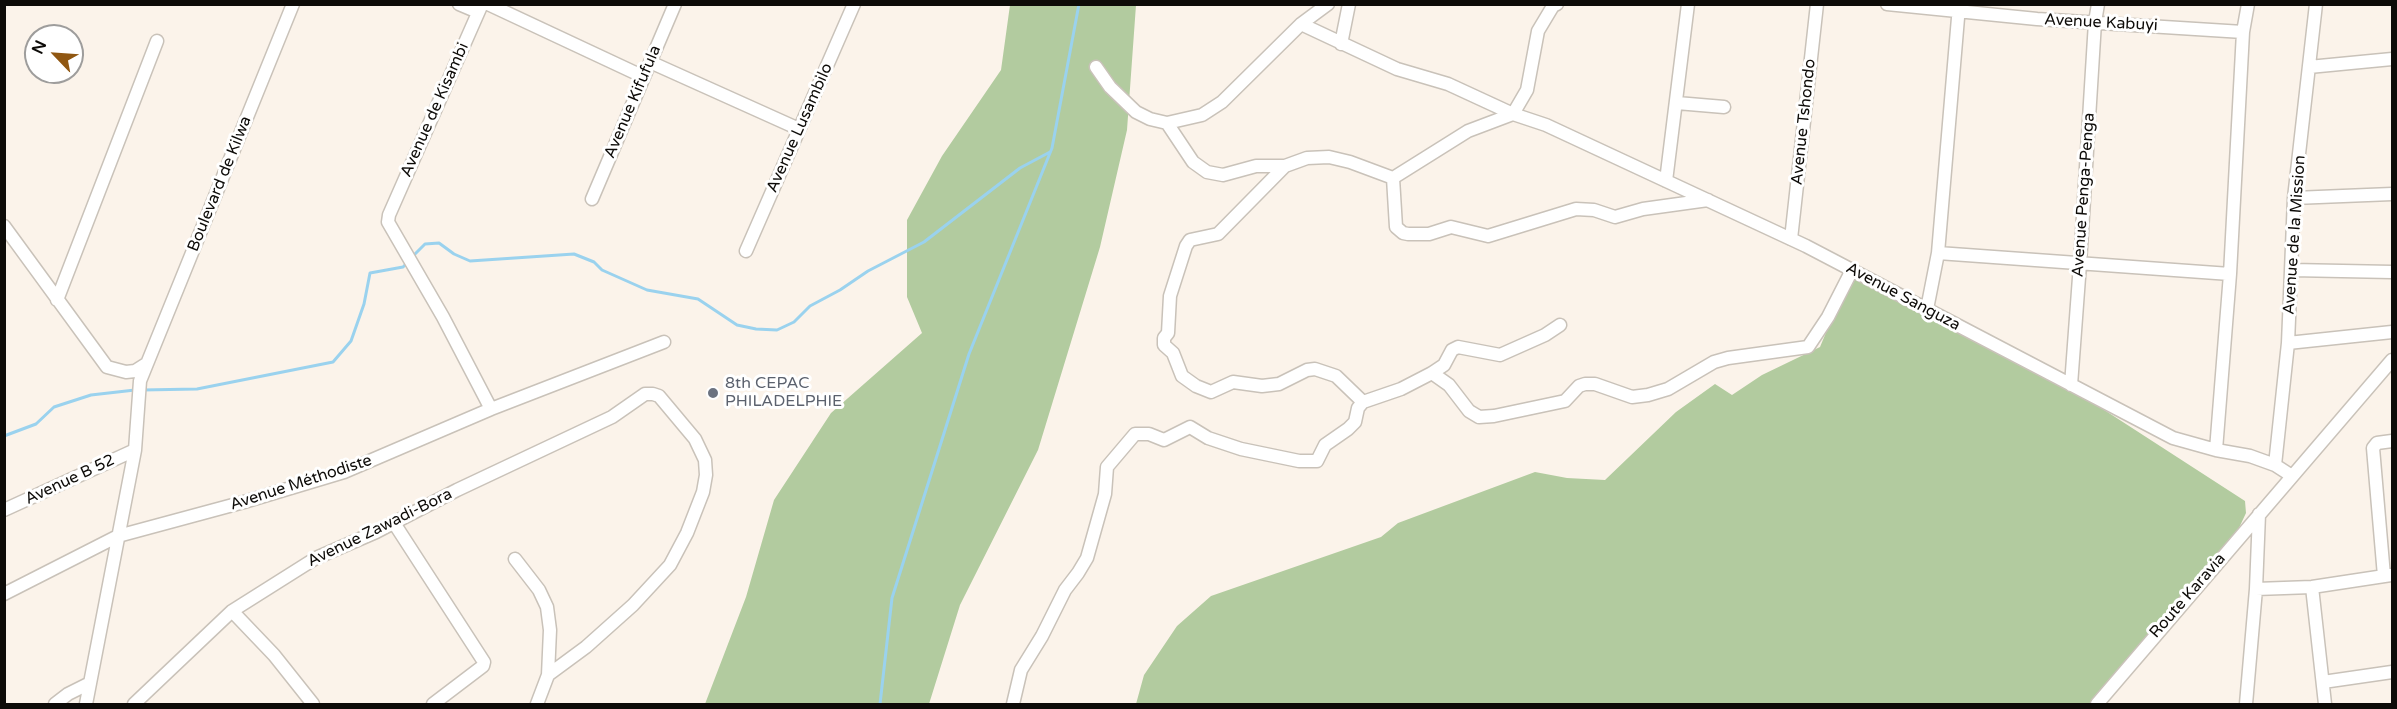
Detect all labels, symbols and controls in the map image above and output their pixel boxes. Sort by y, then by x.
street label: Avenue Kabuyi [2044,10,2158,36]
north arrow [24,24,84,84]
text: N [28,37,51,57]
street label: Avenue de Kisambi [397,40,473,180]
street label: Avenue Kifufula [601,43,665,161]
street label: Avenue Tshondo [1788,58,1820,186]
street label: Avenue Lusambilo [763,60,837,196]
street label: Avenue Penga-Penga [2069,112,2099,278]
street label: Boulevard de Kilwa [184,113,256,255]
street label: Avenue de la Mission [2280,155,2310,315]
street label: Avenue Sanguza [1843,259,1963,335]
place label: 8th CEPAC PHILADELPHIE [725,374,842,412]
marker: 8th CEPAC PHILADELPHIE [706,386,720,400]
street label: Avenue B 52 [22,451,118,509]
street label: Avenue Méthodiste [228,451,374,515]
street label: Avenue Zawadi-Bora [305,485,455,571]
street label: Route Karavia [2146,550,2230,642]

